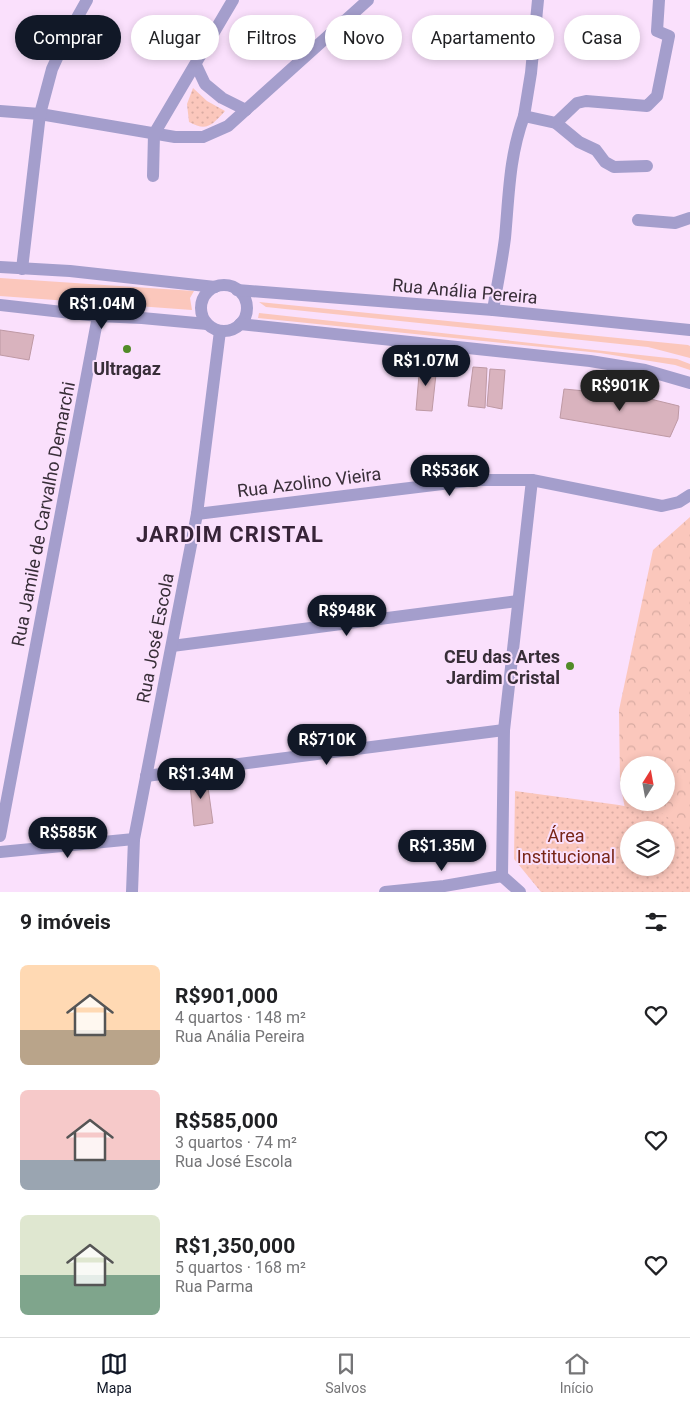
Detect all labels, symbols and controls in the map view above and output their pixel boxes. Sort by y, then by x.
chip: Comprar [15,15,121,60]
chip: Alugar [131,15,219,60]
chip: Filtros [229,15,315,60]
chip: Novo [325,15,402,60]
chip: Apartamento [412,15,554,60]
chip: Casa [564,15,640,60]
street label: Rua Anália Pereira [391,274,539,308]
pin: R$1.04M [56,288,148,330]
text: R$1.04M [69,294,135,313]
marker: Ultragaz [121,343,133,355]
pin: R$1.07M [380,344,472,387]
text: R$1.07M [393,351,459,370]
place label: Ultragaz [93,358,161,379]
pin: R$901K [579,370,661,412]
text: R$901K [591,376,649,395]
street label: Rua Jamile de Carvalho Demarchi [7,380,79,648]
pin: R$536K [409,454,491,497]
text: R$536K [421,461,479,480]
street label: Rua Azolino Vieira [236,463,382,501]
district label: JARDIM CRISTAL [136,522,324,547]
street label: Rua José Escola [132,571,178,705]
pin: R$948K [306,594,388,637]
text: R$948K [318,601,376,620]
place label: CEU das Artes Jardim Cristal [444,646,560,688]
marker: CEU das Artes Jardim Cristal [564,660,576,672]
pin: R$710K [286,724,368,766]
text: R$710K [298,730,356,749]
north arrow [620,756,675,811]
map controls [620,756,675,876]
pin: R$1.34M [155,758,247,800]
text: R$1.34M [168,764,234,783]
pin: R$585K [27,816,109,859]
button: layers [620,821,675,876]
text: R$585K [39,823,97,842]
park label: Área Institucional [517,825,615,867]
pin: R$1.35M [396,830,488,872]
text: R$1.35M [409,836,475,855]
icon: filters [642,908,670,936]
text: 9 imóveis [20,910,111,934]
text: R$901,000 [175,984,278,1008]
icon: home [60,985,120,1045]
icon: heart [642,1001,670,1029]
text: 4 quartos · 148 m² [175,1008,306,1027]
text: Rua Anália Pereira [175,1027,305,1046]
text: R$585,000 [175,1109,278,1133]
icon: home [60,1110,120,1170]
icon: heart [642,1126,670,1154]
text: 3 quartos · 74 m² [175,1133,297,1152]
text: Rua José Escola [175,1152,292,1171]
text: R$1,350,000 [175,1234,295,1258]
icon: home [60,1235,120,1295]
icon: heart [642,1251,670,1279]
text: 5 quartos · 168 m² [175,1258,306,1277]
text: Rua Parma [175,1277,253,1296]
tab: Mapa [97,1350,132,1396]
tab: Salvos [325,1350,366,1396]
tab: Início [560,1350,593,1396]

